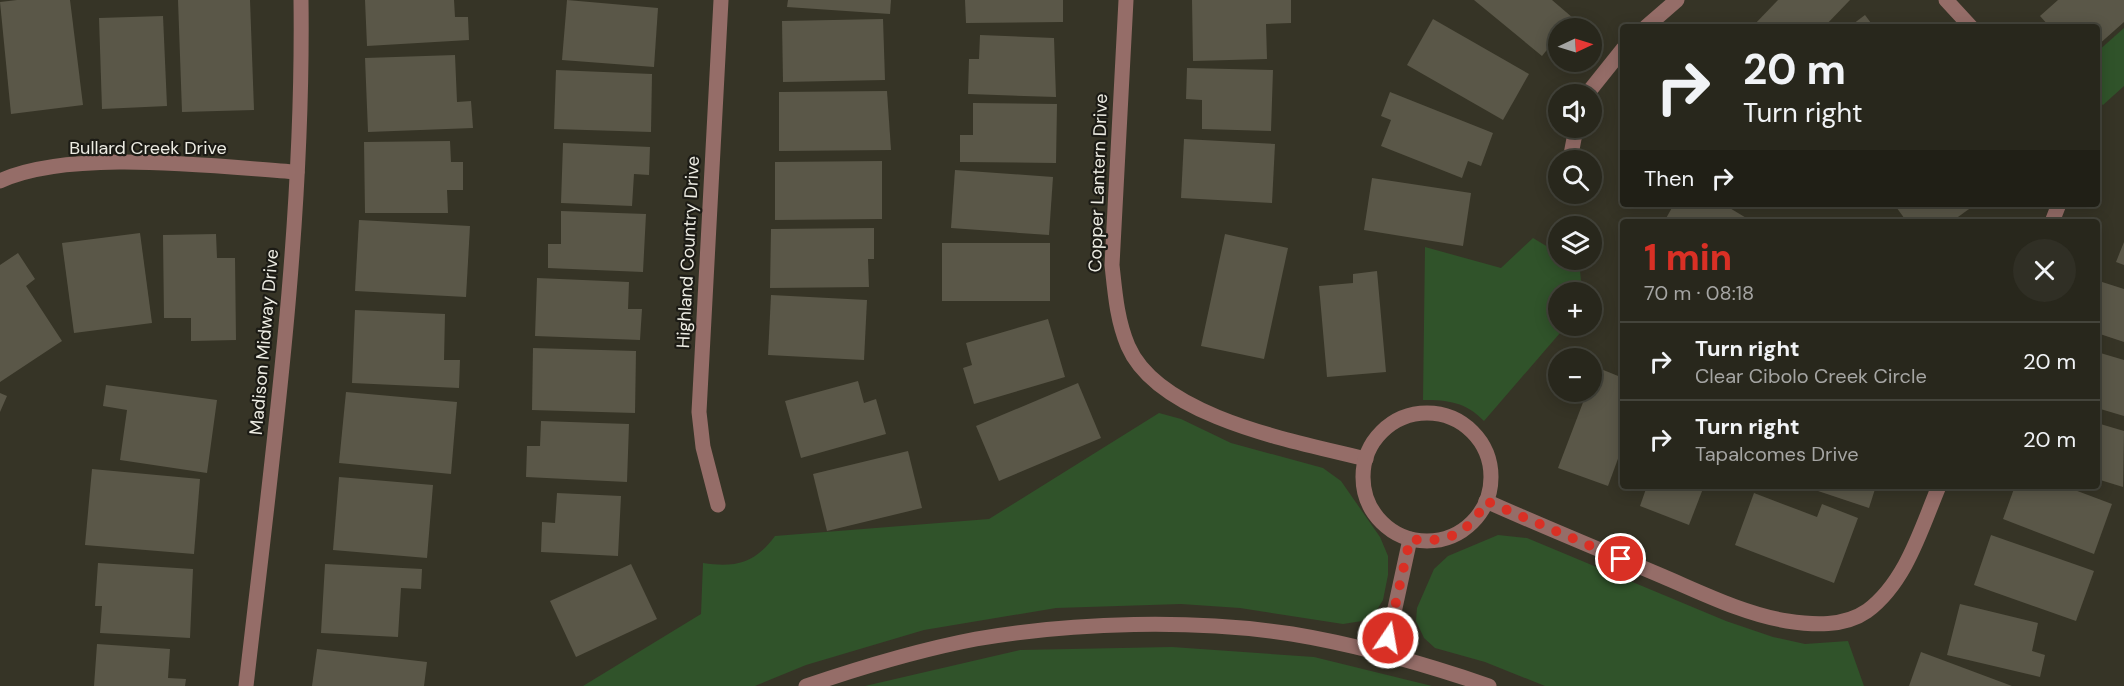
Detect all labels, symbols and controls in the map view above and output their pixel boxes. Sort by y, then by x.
north arrow [1548,18,1602,72]
map controls [1548,18,1602,402]
text: 20 m [1743,42,1846,97]
icon: right [1644,48,1722,126]
button: sound [1548,84,1602,138]
street label: Copper Lantern Drive [1083,93,1113,273]
text: Turn right [1743,95,1863,130]
street label: Bullard Creek Drive [69,136,227,160]
button: search [1548,150,1602,204]
street label: Highland Country Drive [671,155,705,349]
icon: right [1706,162,1739,195]
text: Then [1644,164,1694,193]
button: layers [1548,216,1602,270]
text: 1 min [1644,234,1732,281]
button: close [2013,239,2076,302]
street label: Madison Midway Drive [244,248,284,436]
text: 70 m · 08:18 [1644,280,1754,306]
button: + [1548,282,1602,336]
text: Turn right [1695,334,1800,363]
icon: right [1644,345,1677,378]
text: 20 m [2023,347,2076,376]
button: − [1548,348,1602,402]
text: Clear Cibolo Creek Circle [1695,363,1927,389]
text: Turn right [1695,412,1800,441]
icon: right [1644,423,1677,456]
text: 20 m [2023,425,2076,454]
text: Tapalcomes Drive [1695,441,1859,467]
pin [1595,533,1646,584]
icon: arrive [1604,542,1637,575]
position arrow [1356,606,1420,670]

